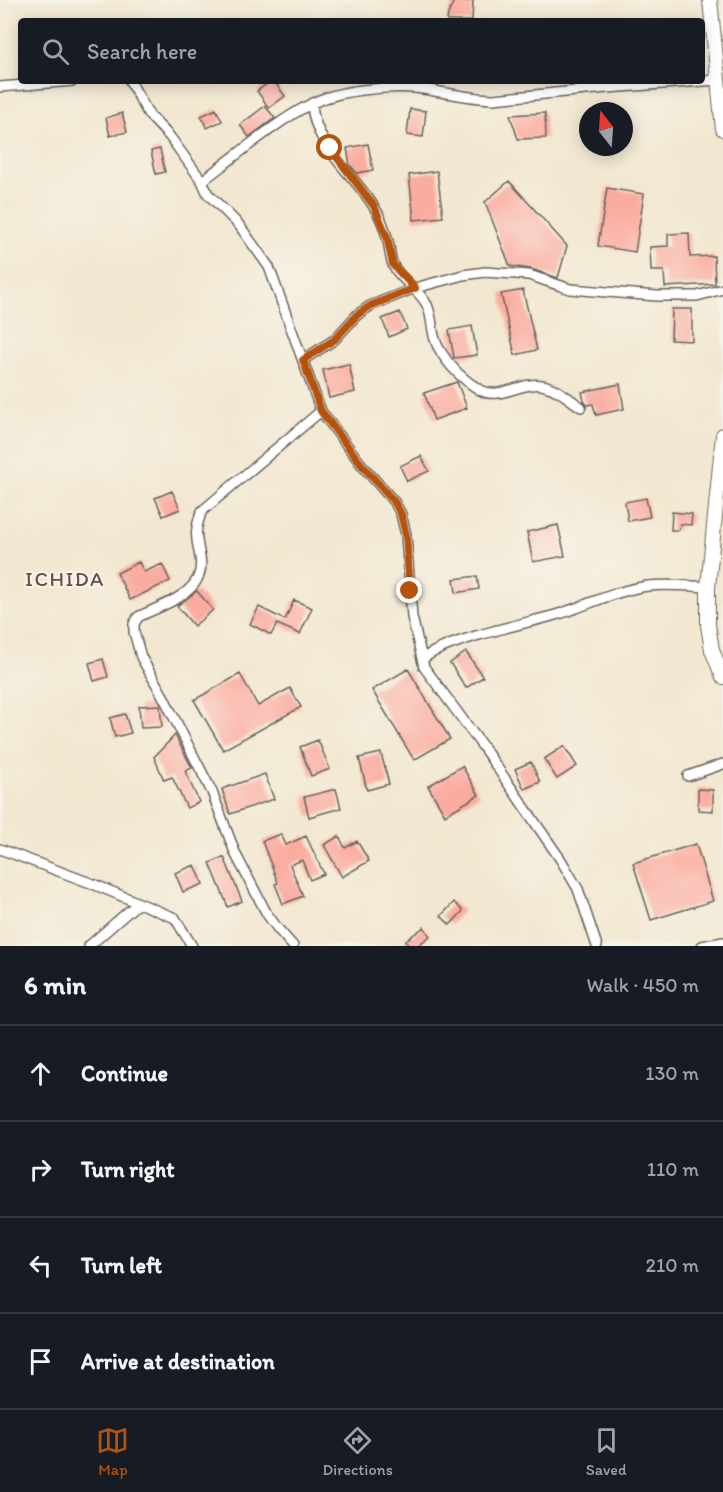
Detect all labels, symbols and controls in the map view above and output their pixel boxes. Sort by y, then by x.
search box [18,18,705,84]
icon: search [39,35,72,68]
text: Search here [87,38,197,65]
north arrow [579,102,633,156]
route start [316,134,342,160]
district label: ICHIDA [25,566,105,591]
route end [396,577,422,603]
text: 6 min [24,969,86,1001]
text: Walk · 450 m [586,973,699,997]
icon: ahead [24,1057,57,1090]
text: Continue [81,1060,168,1087]
text: 130 m [645,1061,699,1085]
icon: right [24,1153,57,1186]
text: Turn right [81,1156,175,1183]
text: 110 m [647,1157,699,1181]
icon: left [24,1249,57,1282]
text: Turn left [81,1252,162,1279]
text: 210 m [646,1253,699,1277]
icon: arrive [24,1345,57,1378]
text: Arrive at destination [81,1348,275,1375]
tab: Map [96,1424,129,1479]
tab: Directions [322,1424,393,1479]
tab: Saved [586,1424,627,1479]

